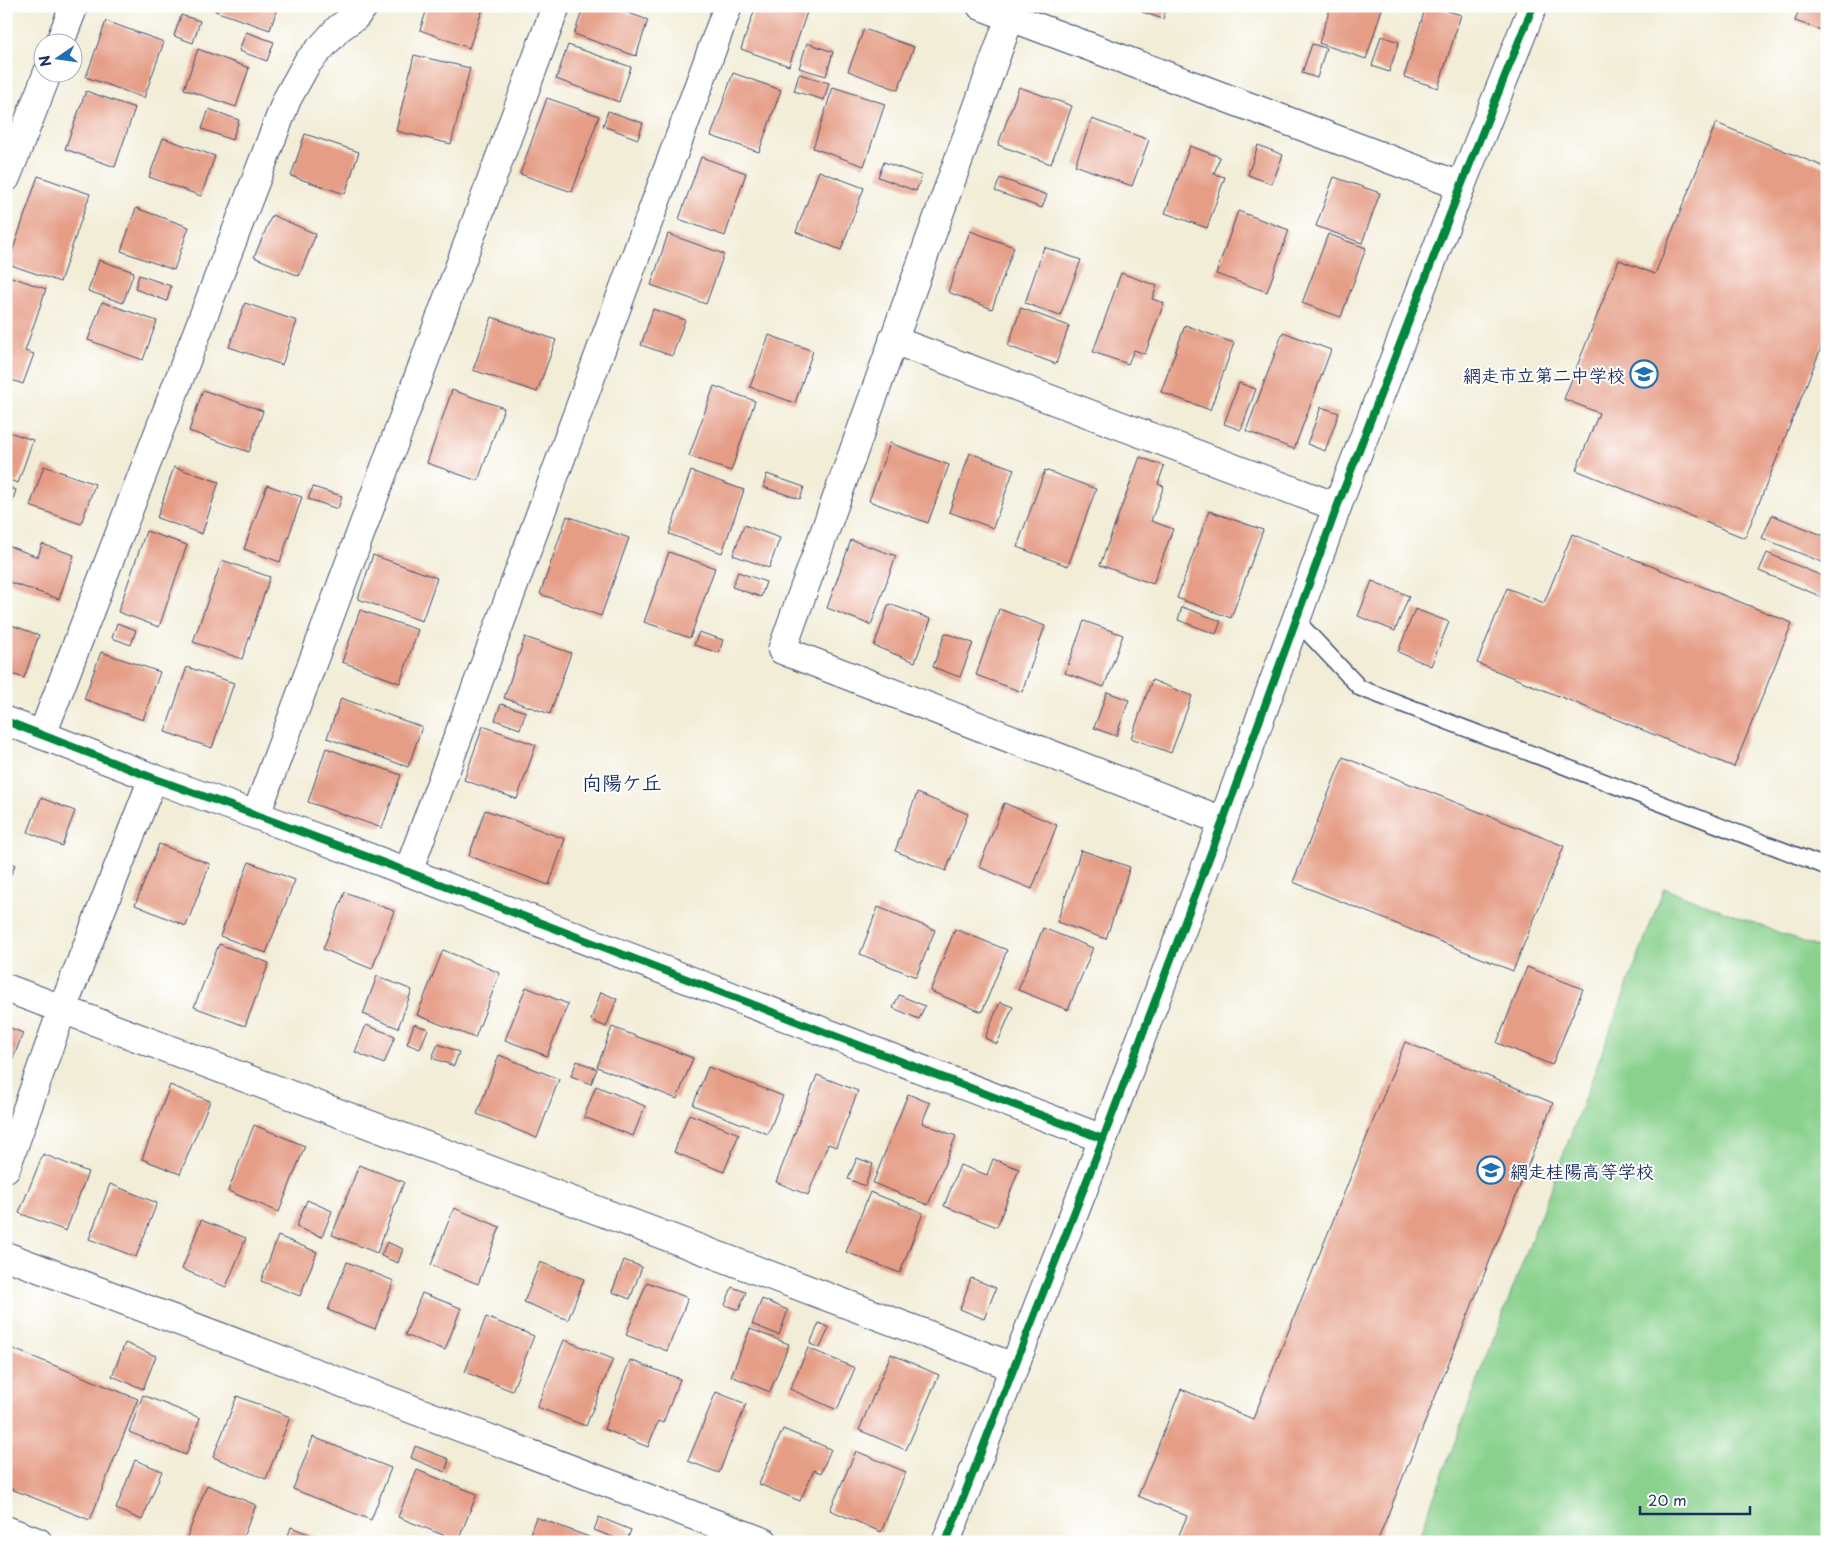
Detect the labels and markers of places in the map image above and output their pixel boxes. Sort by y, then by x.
school or university icon: 網走市立第二中学校 [1629,359,1659,389]
place label: 網走市立第二中学校 [1463,361,1625,388]
school or university icon: 網走桂陽高等学校 [1476,1155,1506,1185]
place label: 網走桂陽高等学校 [1510,1157,1654,1184]

